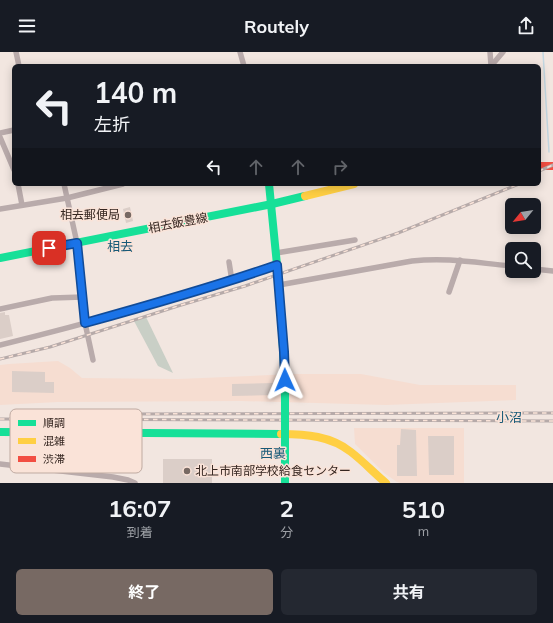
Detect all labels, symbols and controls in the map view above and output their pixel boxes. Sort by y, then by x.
icon: menu [16,15,38,37]
text: Routely [244,15,309,38]
icon: share [515,15,537,37]
text: 140 m [94,75,177,110]
icon: left [28,80,80,132]
text: 左折 [94,113,130,136]
icon: left [203,156,225,178]
icon: ahead [245,156,267,178]
icon: ahead [287,156,309,178]
icon: right [329,156,351,178]
north arrow [505,198,541,234]
map controls [505,198,541,278]
place label: 相去郵便局 [60,207,120,222]
street label: 相去飯豊線 [147,209,209,236]
marker: 相去郵便局 [123,210,133,220]
pin [32,231,66,265]
icon: arrive [38,237,60,259]
district label: 相去 [107,238,133,254]
button: search [505,242,541,278]
position arrow [264,359,306,401]
legend [10,409,142,473]
district label: 小沼 [496,409,522,425]
text: 順調 [43,416,65,430]
text: 混雑 [43,434,65,448]
district label: 西裏 [260,445,286,461]
text: 渋滞 [43,452,65,466]
place label: 北上市南部学校給食センター [195,463,351,478]
marker: 北上市南部学校給食センター [182,466,192,476]
text: 16:07 [108,493,172,523]
text: 2 [279,493,294,523]
text: 510 [402,494,445,524]
text: m [418,523,429,539]
text: 到着 [127,524,153,540]
text: 分 [280,524,293,540]
button: 終了 [16,569,273,615]
button: 共有 [281,569,537,615]

